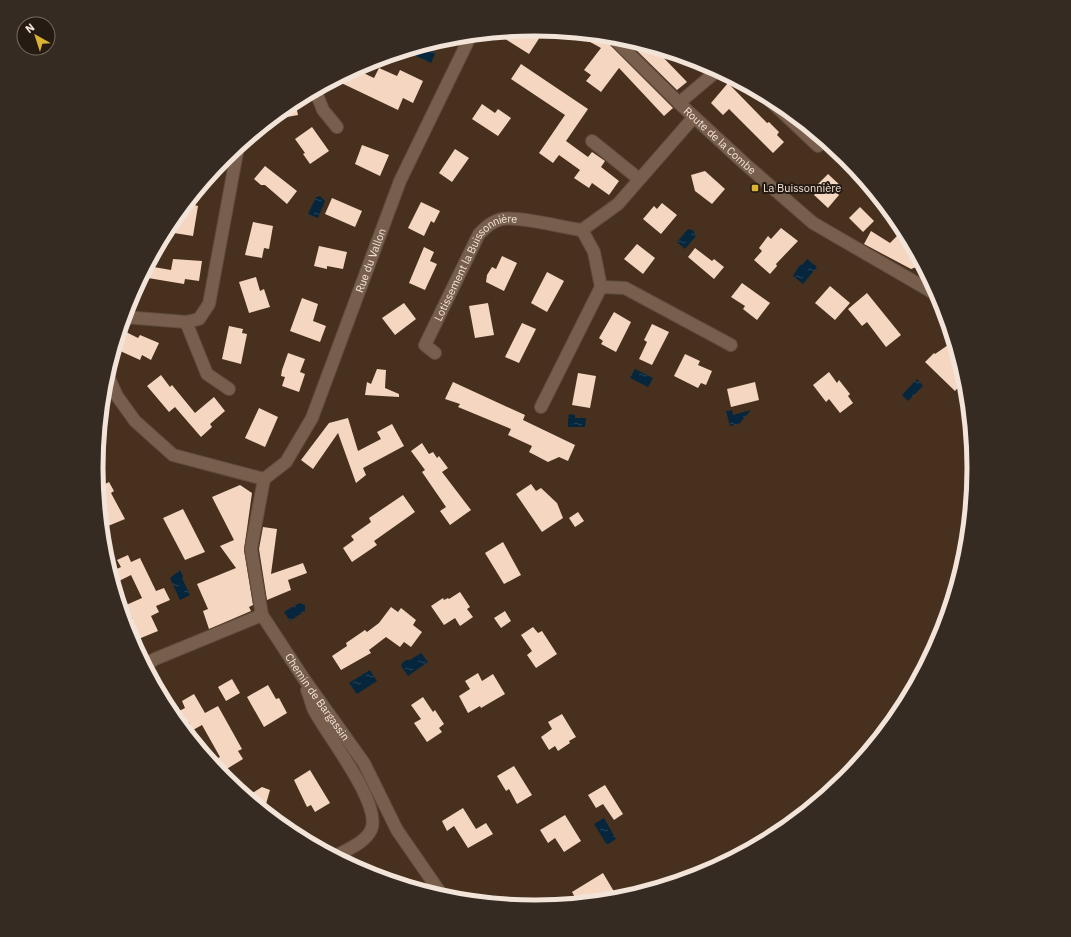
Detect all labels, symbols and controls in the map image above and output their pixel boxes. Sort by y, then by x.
north arrow [16,16,56,56]
text: N [22,20,37,36]
street label: Route de la Combe [681,104,759,177]
place label: La Buissonnière [763,181,841,195]
marker: La Buissonnière [750,183,760,193]
street label: Lotissement la Buissonnière [431,211,518,323]
street label: Rue du Vallon [352,226,389,295]
street label: Chemin de Bargassin [282,651,353,743]

